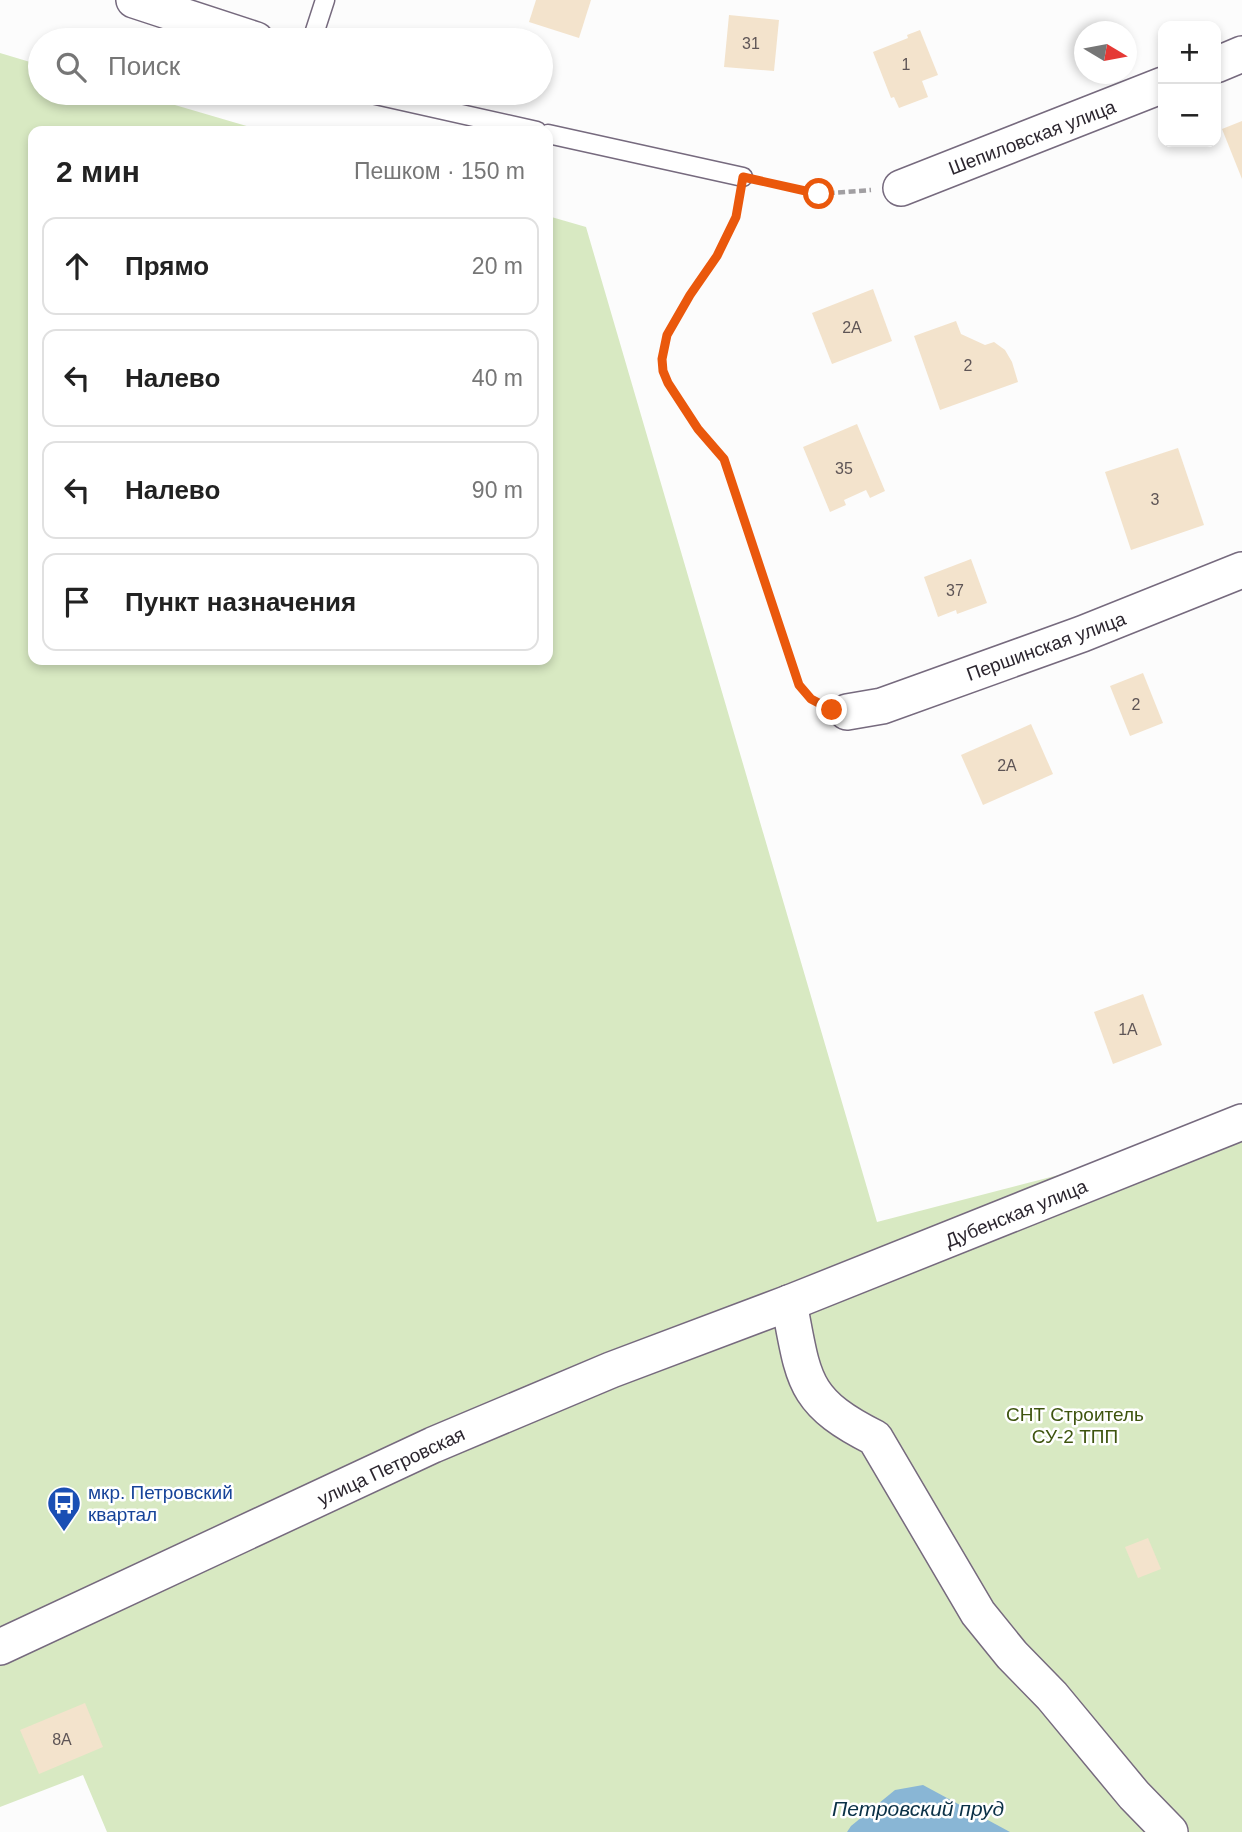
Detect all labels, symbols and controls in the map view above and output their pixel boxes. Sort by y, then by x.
north arrow [1074,21,1137,84]
map controls [1158,21,1221,147]
button: + [1158,21,1221,84]
search box [28,28,553,105]
house number: 31 [742,35,760,52]
icon: search [52,48,90,86]
text: Поиск [108,51,180,81]
house number: 1 [902,56,911,73]
button: − [1158,84,1221,147]
street label: Шепиловская улица [946,96,1119,179]
text: 2 мин [56,155,140,188]
text: Пешком · 150 m [354,158,525,184]
route start [803,178,834,209]
icon: ahead [58,247,96,285]
text: Прямо [125,251,209,281]
text: 20 m [472,253,523,279]
house number: 2А [842,319,862,336]
house number: 2 [964,357,973,374]
icon: left [58,359,96,397]
text: Налево [125,363,220,393]
text: 40 m [472,365,523,391]
house number: 35 [835,460,853,477]
icon: left [58,471,96,509]
text: Налево [125,475,220,505]
text: 90 m [472,477,523,503]
house number: 3 [1151,491,1160,508]
house number: 37 [946,582,964,599]
icon: arrive [58,583,96,621]
text: Пункт назначения [125,587,356,617]
street label: Першинская улица [964,608,1129,685]
route end [816,694,847,725]
house number: 2 [1132,696,1141,713]
house number: 2А [997,757,1017,774]
house number: 1А [1118,1021,1138,1038]
street label: Дубенская улица [942,1175,1091,1252]
park label: СНТ Строитель СУ-2 ТПП [1006,1404,1144,1447]
street label: улица Петровская [314,1423,468,1510]
place label: мкр. Петровский квартал [88,1482,233,1525]
bus stop icon: мкр. Петровский квартал [45,1484,83,1533]
house number: 8А [52,1731,72,1748]
water label: Петровский пруд [832,1797,1004,1820]

